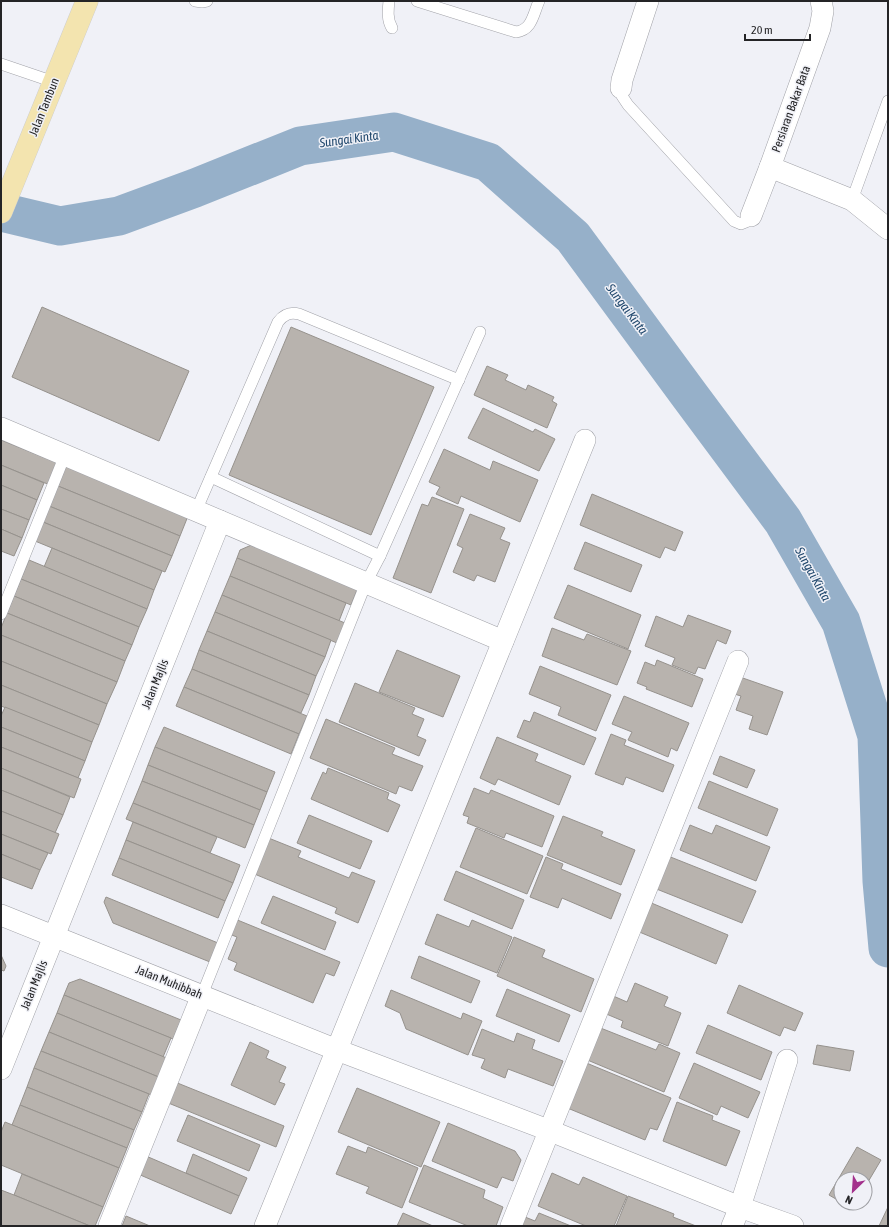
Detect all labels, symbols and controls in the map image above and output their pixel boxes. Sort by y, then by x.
scale bar [745,16,810,42]
text: 20 m [751,23,773,37]
street label: Persiaran Bakar Bata [769,64,813,154]
street label: Jalan Tambun [26,76,62,138]
water label: Sungai Kinta [318,127,379,151]
water label: Sungai Kinta [603,280,651,337]
water label: Sungai Kinta [792,544,834,604]
street label: Jalan Majlis [139,657,171,711]
street label: Jalan Majlis [18,958,50,1012]
street label: Jalan Muhibbah [134,962,204,1002]
north arrow [833,1171,873,1211]
text: N [843,1193,854,1207]

